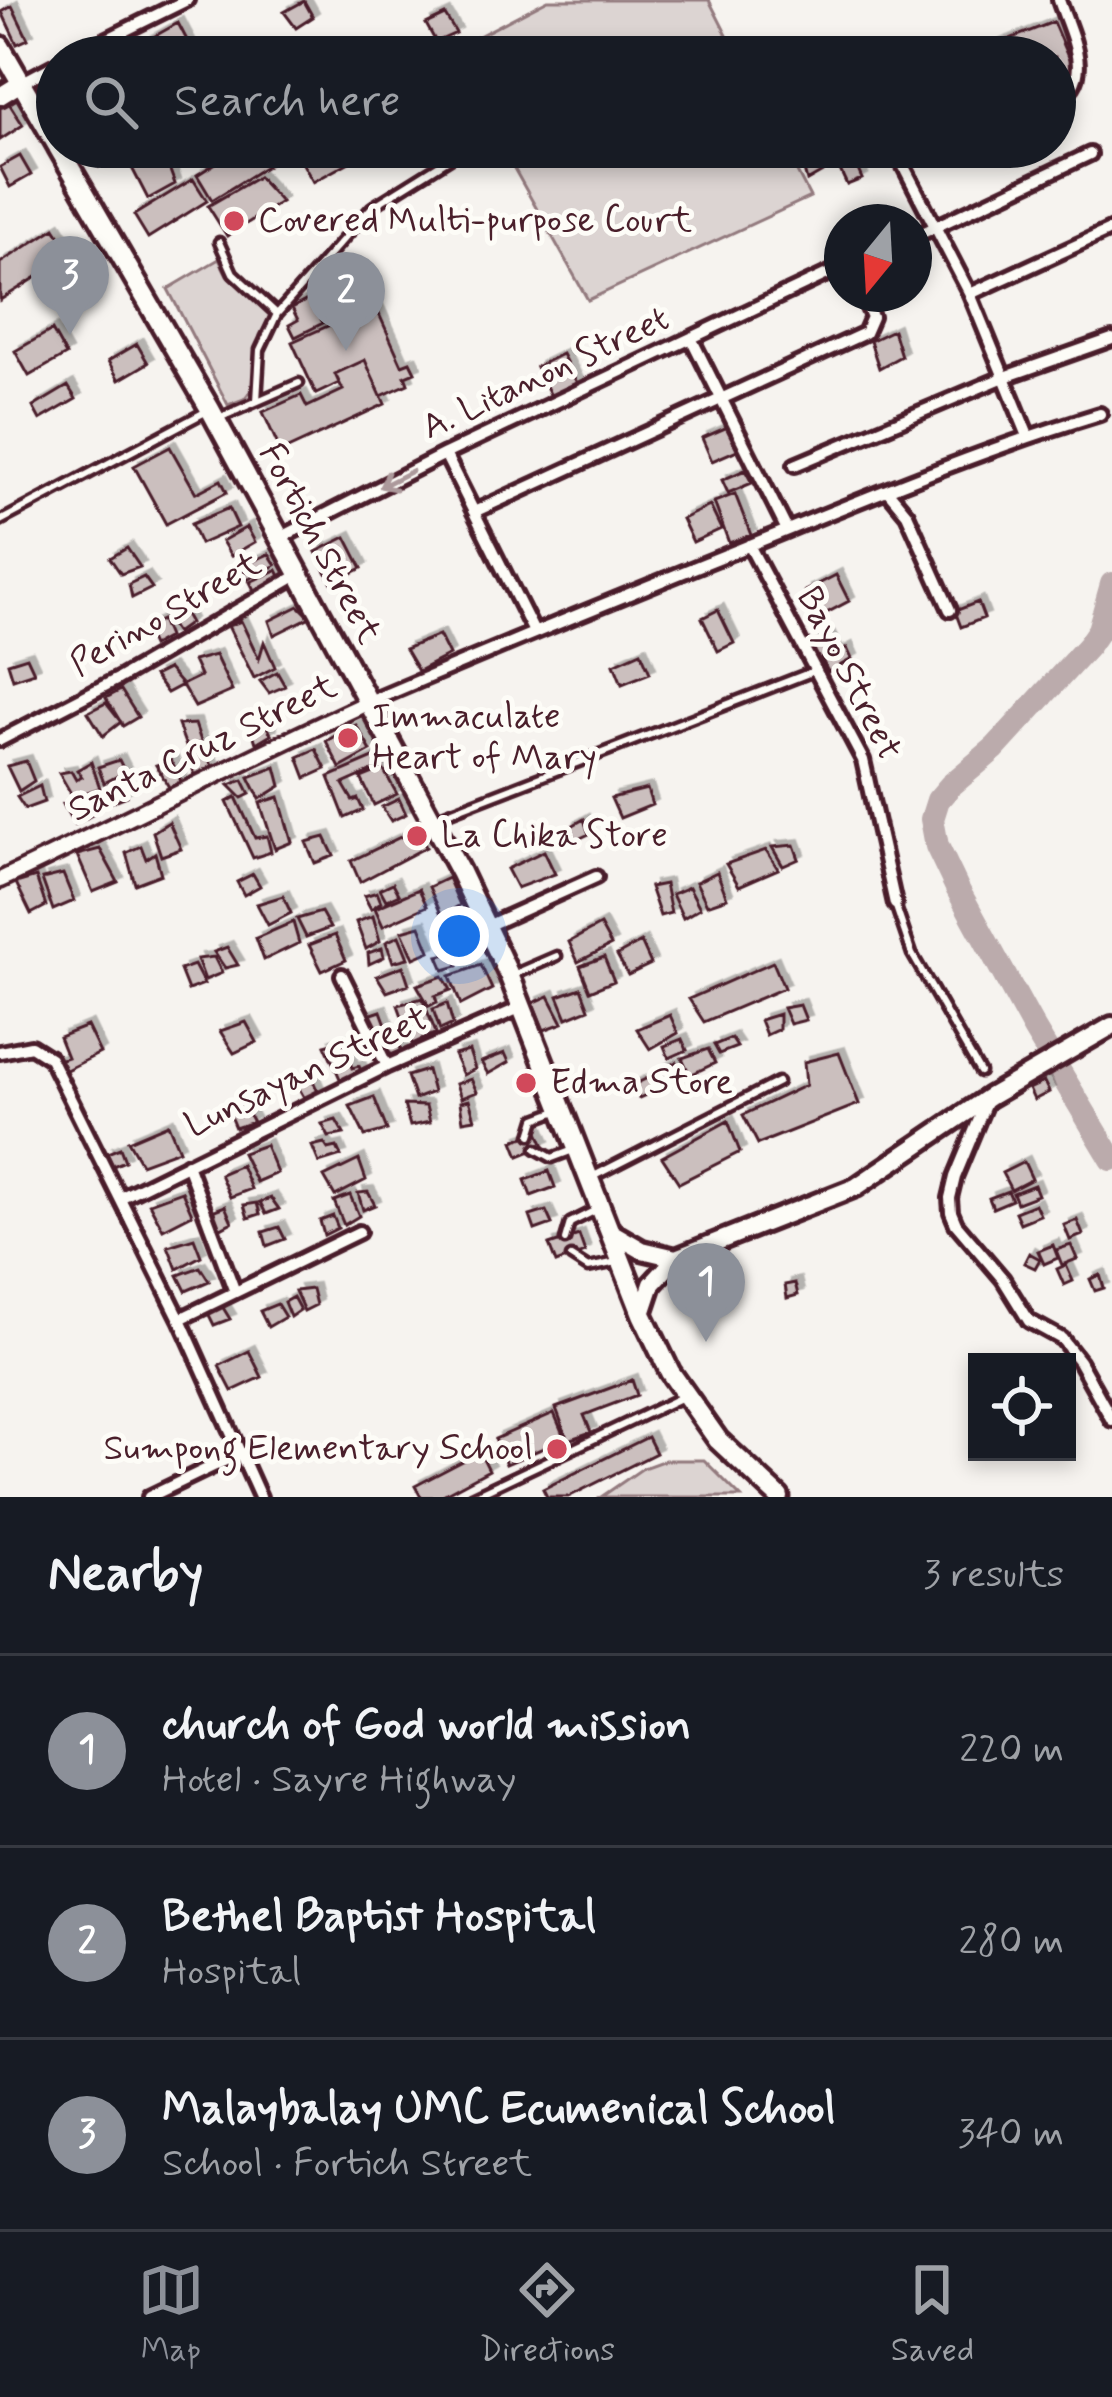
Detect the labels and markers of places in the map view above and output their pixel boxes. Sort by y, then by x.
place label: Covered Multi-purpose Court [258,198,692,245]
marker: Covered Multi-purpose Court [221,208,247,234]
pin: 3 [31,236,109,335]
pin: 2 [307,252,385,351]
place label: Immaculate Heart of Mary [372,694,597,782]
marker: Immaculate Heart of Mary [335,725,361,751]
place label: La Chika Store [441,813,668,860]
marker: La Chika Store [404,823,430,849]
place label: Edma Store [550,1060,733,1107]
marker: Edma Store [513,1070,539,1096]
pin: 1 [667,1243,745,1342]
place label: Sumpong Elementary School [103,1426,533,1476]
marker: Sumpong Elementary School [544,1436,570,1462]

